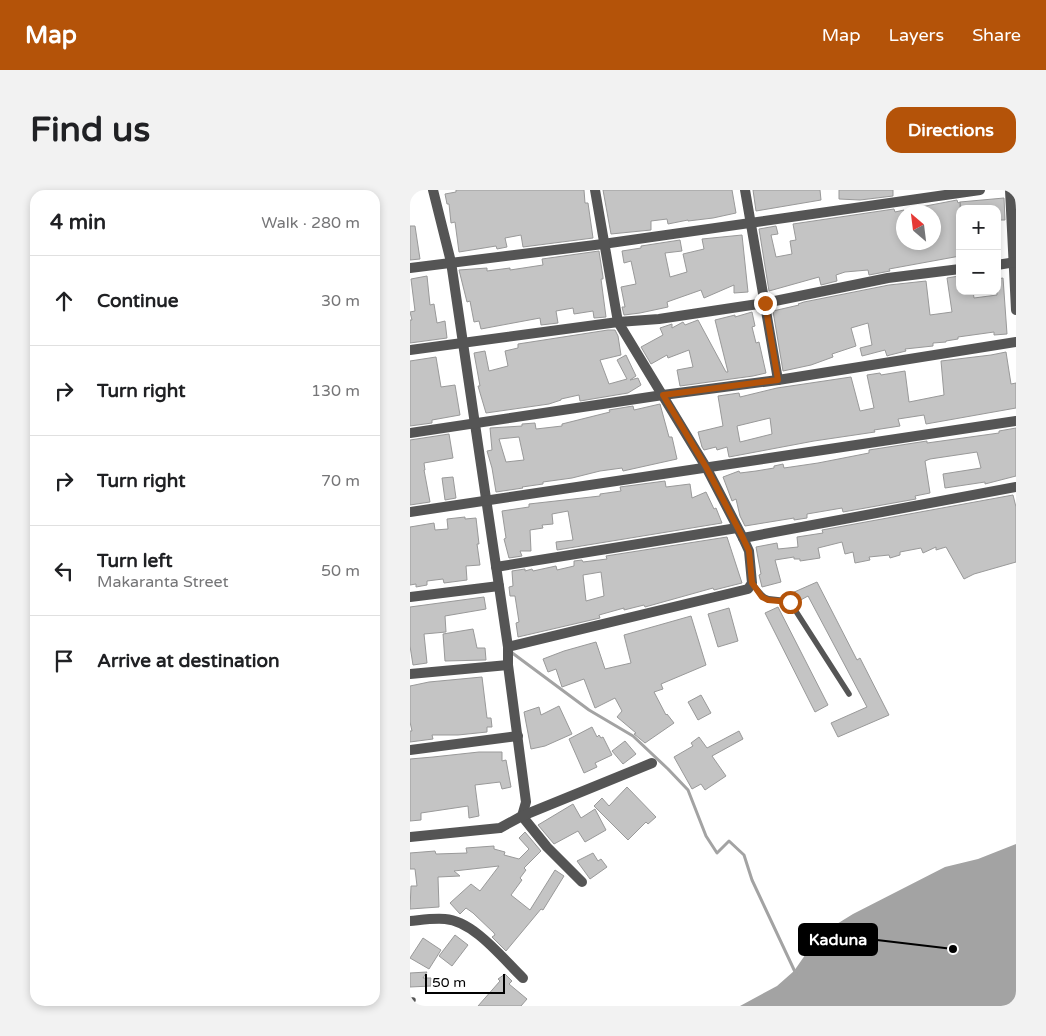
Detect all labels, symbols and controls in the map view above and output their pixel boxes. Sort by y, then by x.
text: Map [25,21,77,50]
text: Map [822,24,861,46]
text: Layers [889,24,944,46]
text: Share [972,24,1021,46]
button: Directions [886,107,1016,153]
text: Find us [30,109,150,151]
north arrow [896,205,941,250]
map controls [956,205,1001,295]
button: + [956,205,1001,250]
text: 4 min [50,210,106,235]
text: Walk · 280 m [261,213,360,233]
button: − [956,250,1001,295]
icon: ahead [50,287,78,315]
text: Continue [97,290,179,312]
text: 30 m [321,291,360,311]
route end [754,292,777,315]
icon: right [50,377,78,405]
text: Turn right [97,380,185,402]
text: 130 m [311,381,360,401]
icon: right [50,467,78,495]
text: Turn right [97,470,185,492]
text: 70 m [321,471,360,491]
text: Turn left [97,550,173,572]
icon: left [50,557,78,585]
text: 50 m [321,561,360,581]
text: Makaranta Street [97,572,229,592]
route start [779,591,802,614]
icon: arrive [50,647,78,675]
text: Arrive at destination [97,650,280,672]
callout: Kaduna [799,924,877,955]
text: Kaduna [809,930,867,950]
scale bar [425,971,505,994]
text: 50 m [432,974,466,991]

